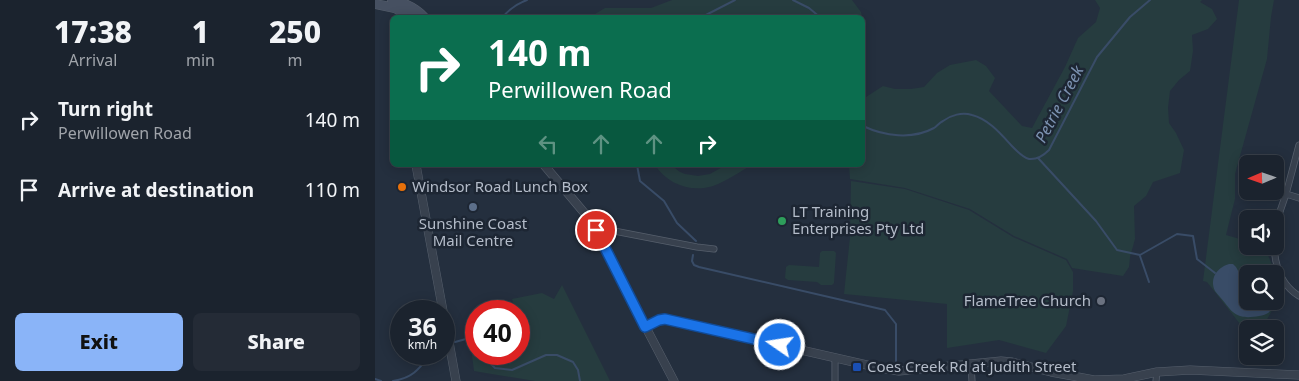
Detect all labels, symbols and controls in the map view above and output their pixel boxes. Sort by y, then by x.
text: 17:38 [54,11,132,52]
text: 1 [192,11,209,52]
text: 250 [269,11,321,52]
text: 140 m [488,29,591,76]
icon: right [405,35,470,100]
text: Arrival [69,49,117,71]
text: min [186,49,215,71]
text: m [287,49,302,71]
water label: Petrie Creek [1029,61,1089,146]
text: Perwillowen Road [488,74,672,104]
text: Turn right [58,96,153,122]
icon: right [15,106,43,134]
text: 140 m [305,107,360,133]
text: Perwillowen Road [58,122,192,144]
icon: left [534,130,562,158]
icon: ahead [587,130,615,158]
icon: ahead [640,130,668,158]
icon: right [693,130,721,158]
north arrow [1239,155,1284,200]
map controls [1239,155,1284,365]
icon: arrive [15,176,43,204]
place label: Windsor Road Lunch Box [412,176,588,196]
text: Arrive at destination [58,177,254,203]
text: 110 m [305,177,360,203]
marker: Windsor Road Lunch Box [396,181,408,193]
marker: Sunshine Coast Mail Centre [467,201,479,213]
place label: LT Training Enterprises Pty Ltd [792,201,924,238]
pin [575,209,617,251]
button: sound [1239,210,1284,255]
place label: Sunshine Coast Mail Centre [419,213,528,250]
marker: LT Training Enterprises Pty Ltd [776,215,788,227]
icon: arrive [582,216,610,244]
button: search [1239,265,1284,310]
place label: FlameTree Church [964,290,1091,310]
marker: FlameTree Church [1095,295,1107,307]
speed limit sign: 40 [465,300,530,365]
text: 36 [408,309,437,343]
button: Exit [15,313,183,371]
button: Share [193,313,360,371]
position arrow [753,318,805,370]
button: layers [1239,320,1284,365]
text: km/h [408,336,437,353]
place label: Coes Creek Rd at Judith Street [867,356,1077,376]
marker: Coes Creek Rd at Judith Street [851,361,863,373]

